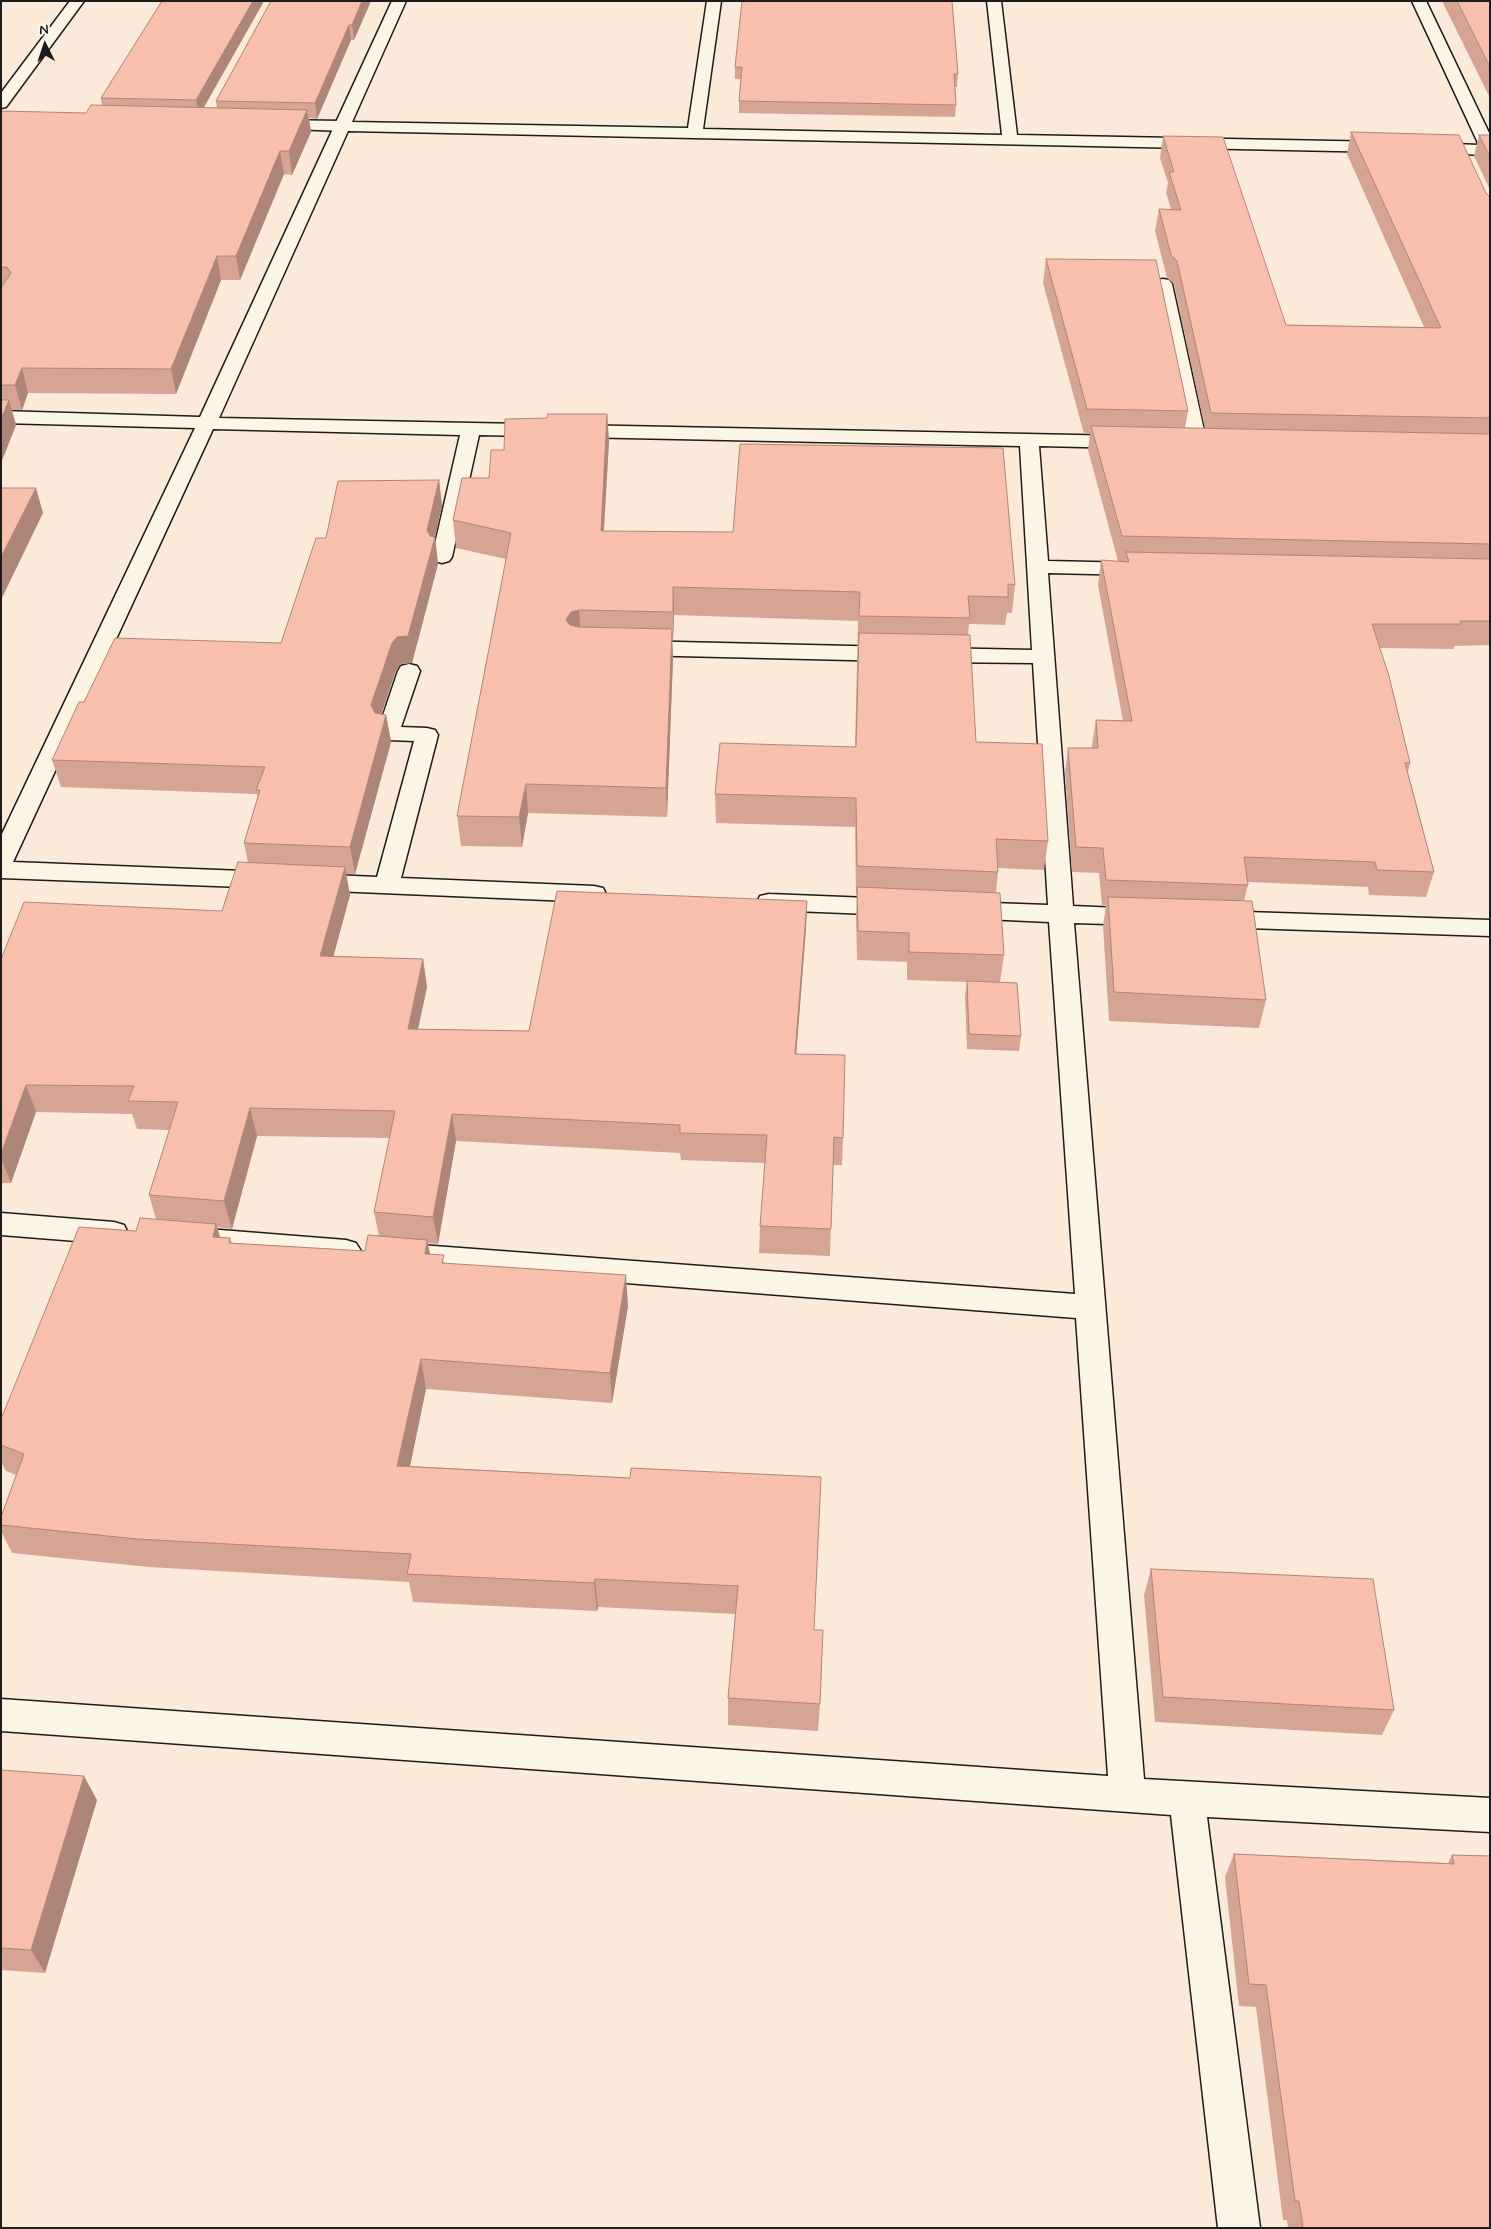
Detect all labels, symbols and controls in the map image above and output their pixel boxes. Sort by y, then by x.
north arrow [20,20,70,70]
text: N [39,21,49,39]

